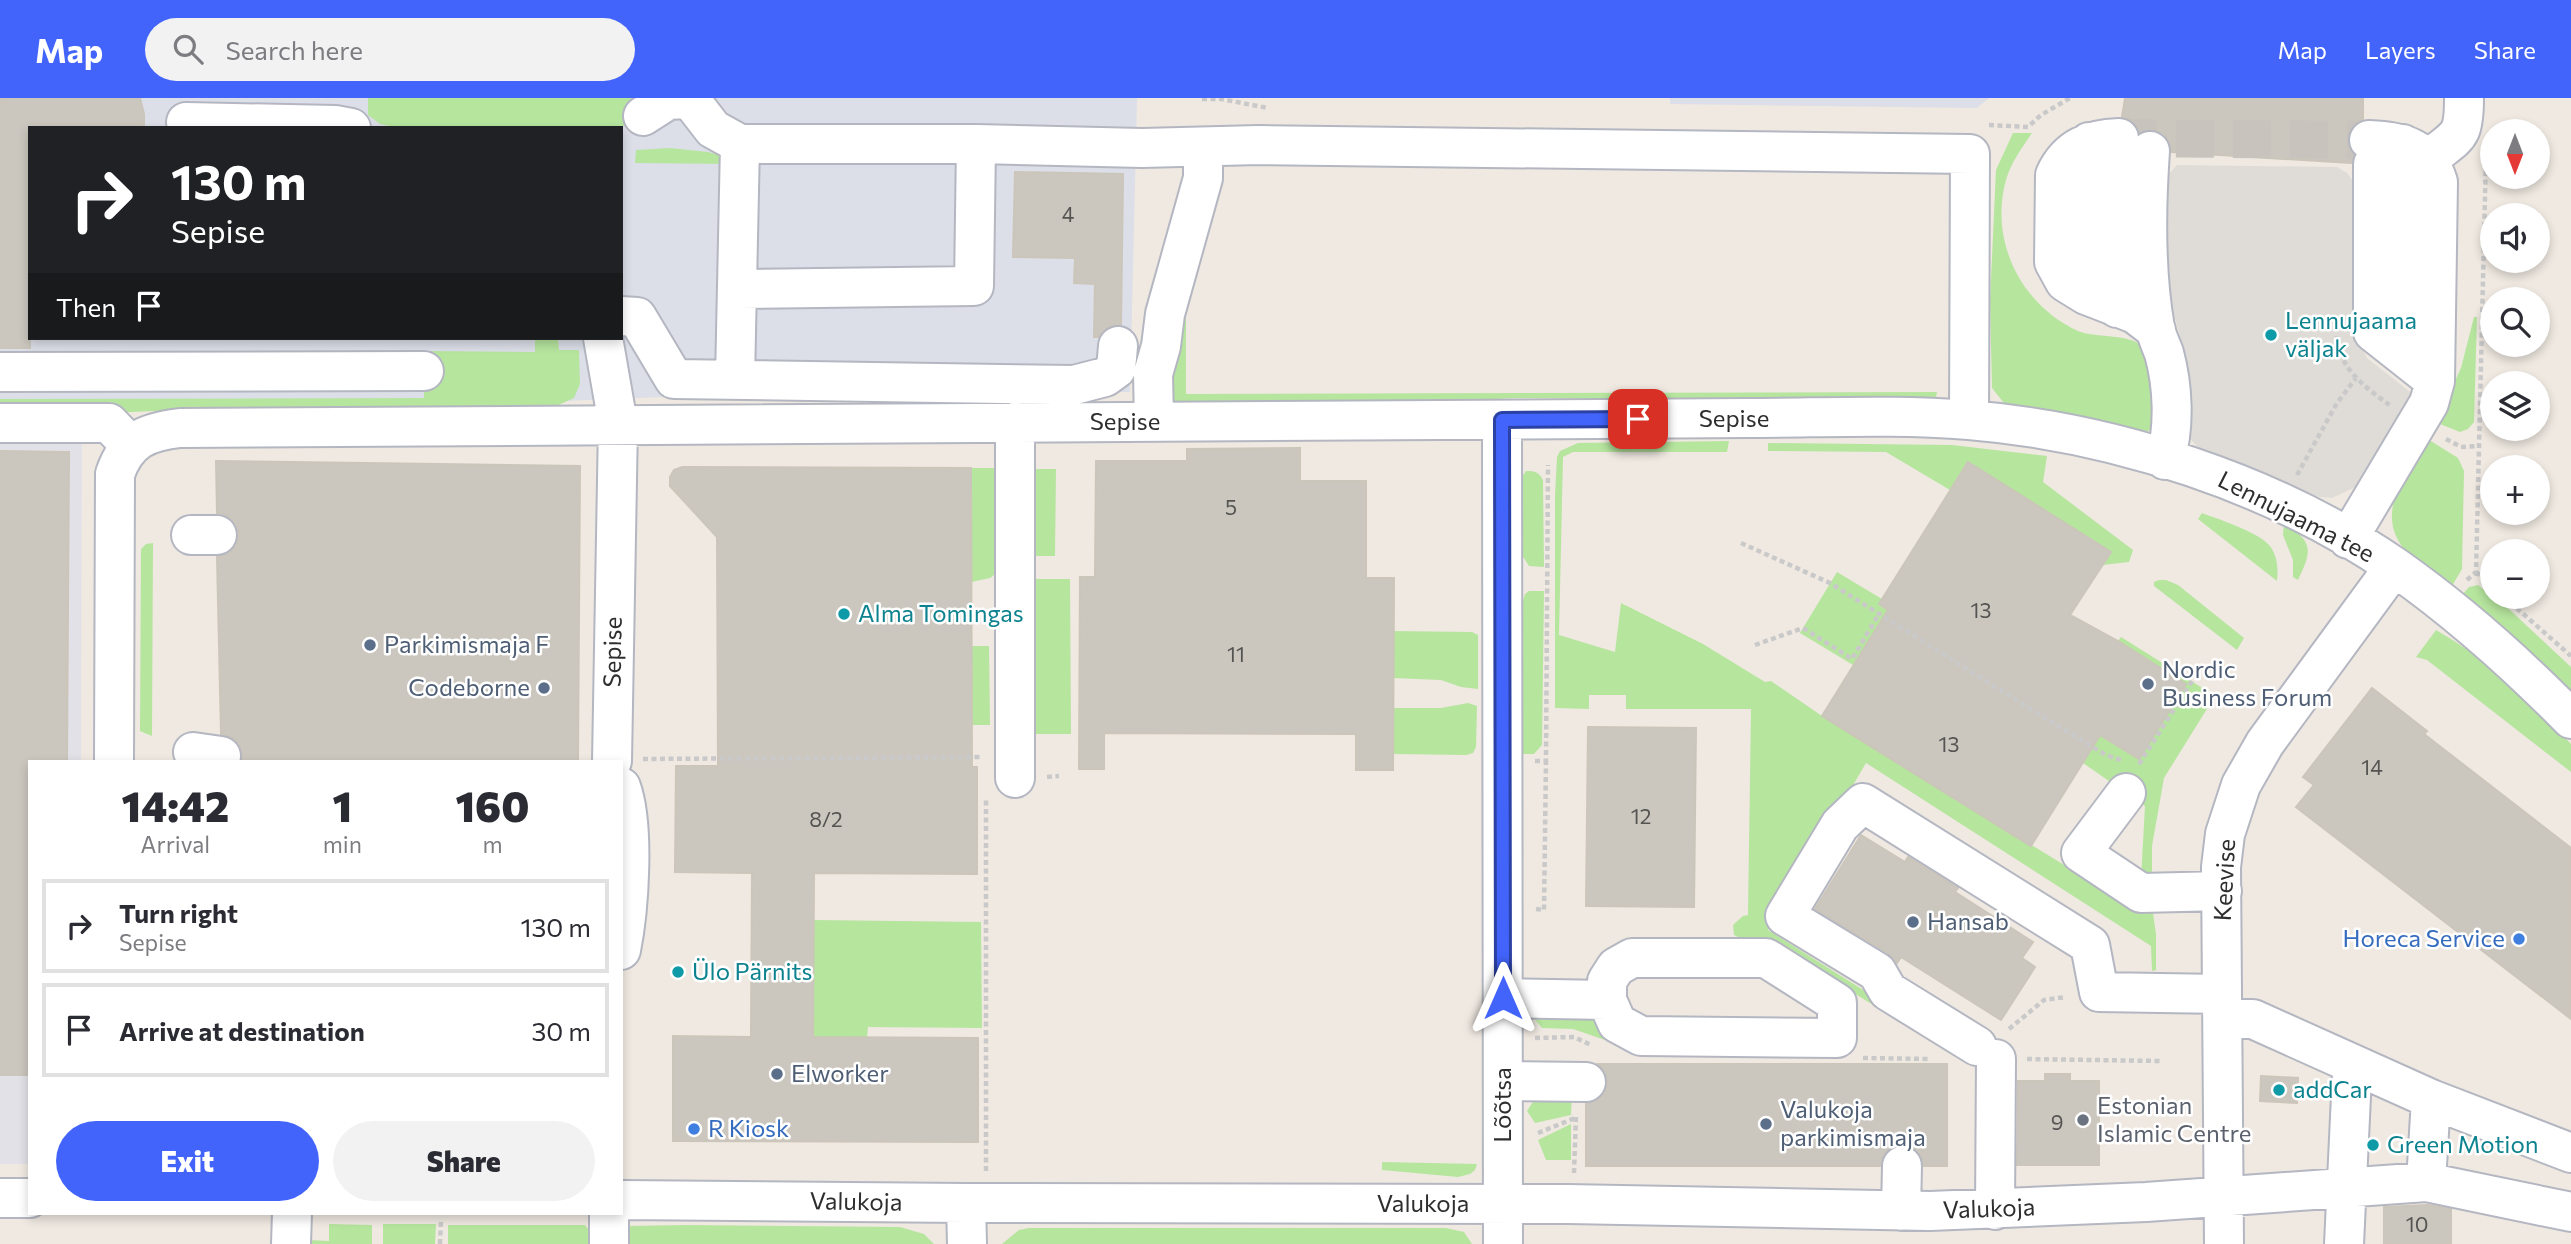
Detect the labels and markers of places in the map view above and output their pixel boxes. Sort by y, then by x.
place label: Lennujaama väljak [2285,305,2417,362]
marker: Lennujaama väljak [2263,327,2279,343]
pin [1608,389,1668,449]
place label: Alma Tomingas [858,598,1024,627]
marker: Alma Tomingas [836,606,852,622]
place label: Parkimismaja F [384,629,549,658]
marker: Parkimismaja F [362,637,378,653]
place label: Nordic Business Forum [2162,654,2332,711]
place label: Codeborne [408,672,530,701]
marker: Nordic Business Forum [2140,676,2156,692]
marker: Codeborne [536,680,552,696]
place label: Hansab [1927,906,2009,935]
marker: Hansab [1905,914,1921,930]
place label: Horeca Service [2342,923,2505,952]
marker: Horeca Service [2511,931,2527,947]
place label: Ülo Pärnits [692,956,812,985]
marker: Ülo Pärnits [670,964,686,980]
place label: Elworker [791,1058,889,1087]
marker: Elworker [769,1066,785,1082]
place label: addCar [2293,1074,2372,1103]
marker: addCar [2271,1082,2287,1098]
place label: Estonian Islamic Centre [2097,1090,2251,1147]
place label: Valukoja parkimismaja [1780,1094,1926,1151]
marker: Estonian Islamic Centre [2075,1112,2091,1128]
place label: R Kiosk [708,1113,789,1142]
marker: Valukoja parkimismaja [1758,1116,1774,1132]
marker: R Kiosk [686,1121,702,1137]
place label: Green Motion [2387,1129,2539,1158]
marker: Green Motion [2365,1137,2381,1153]

